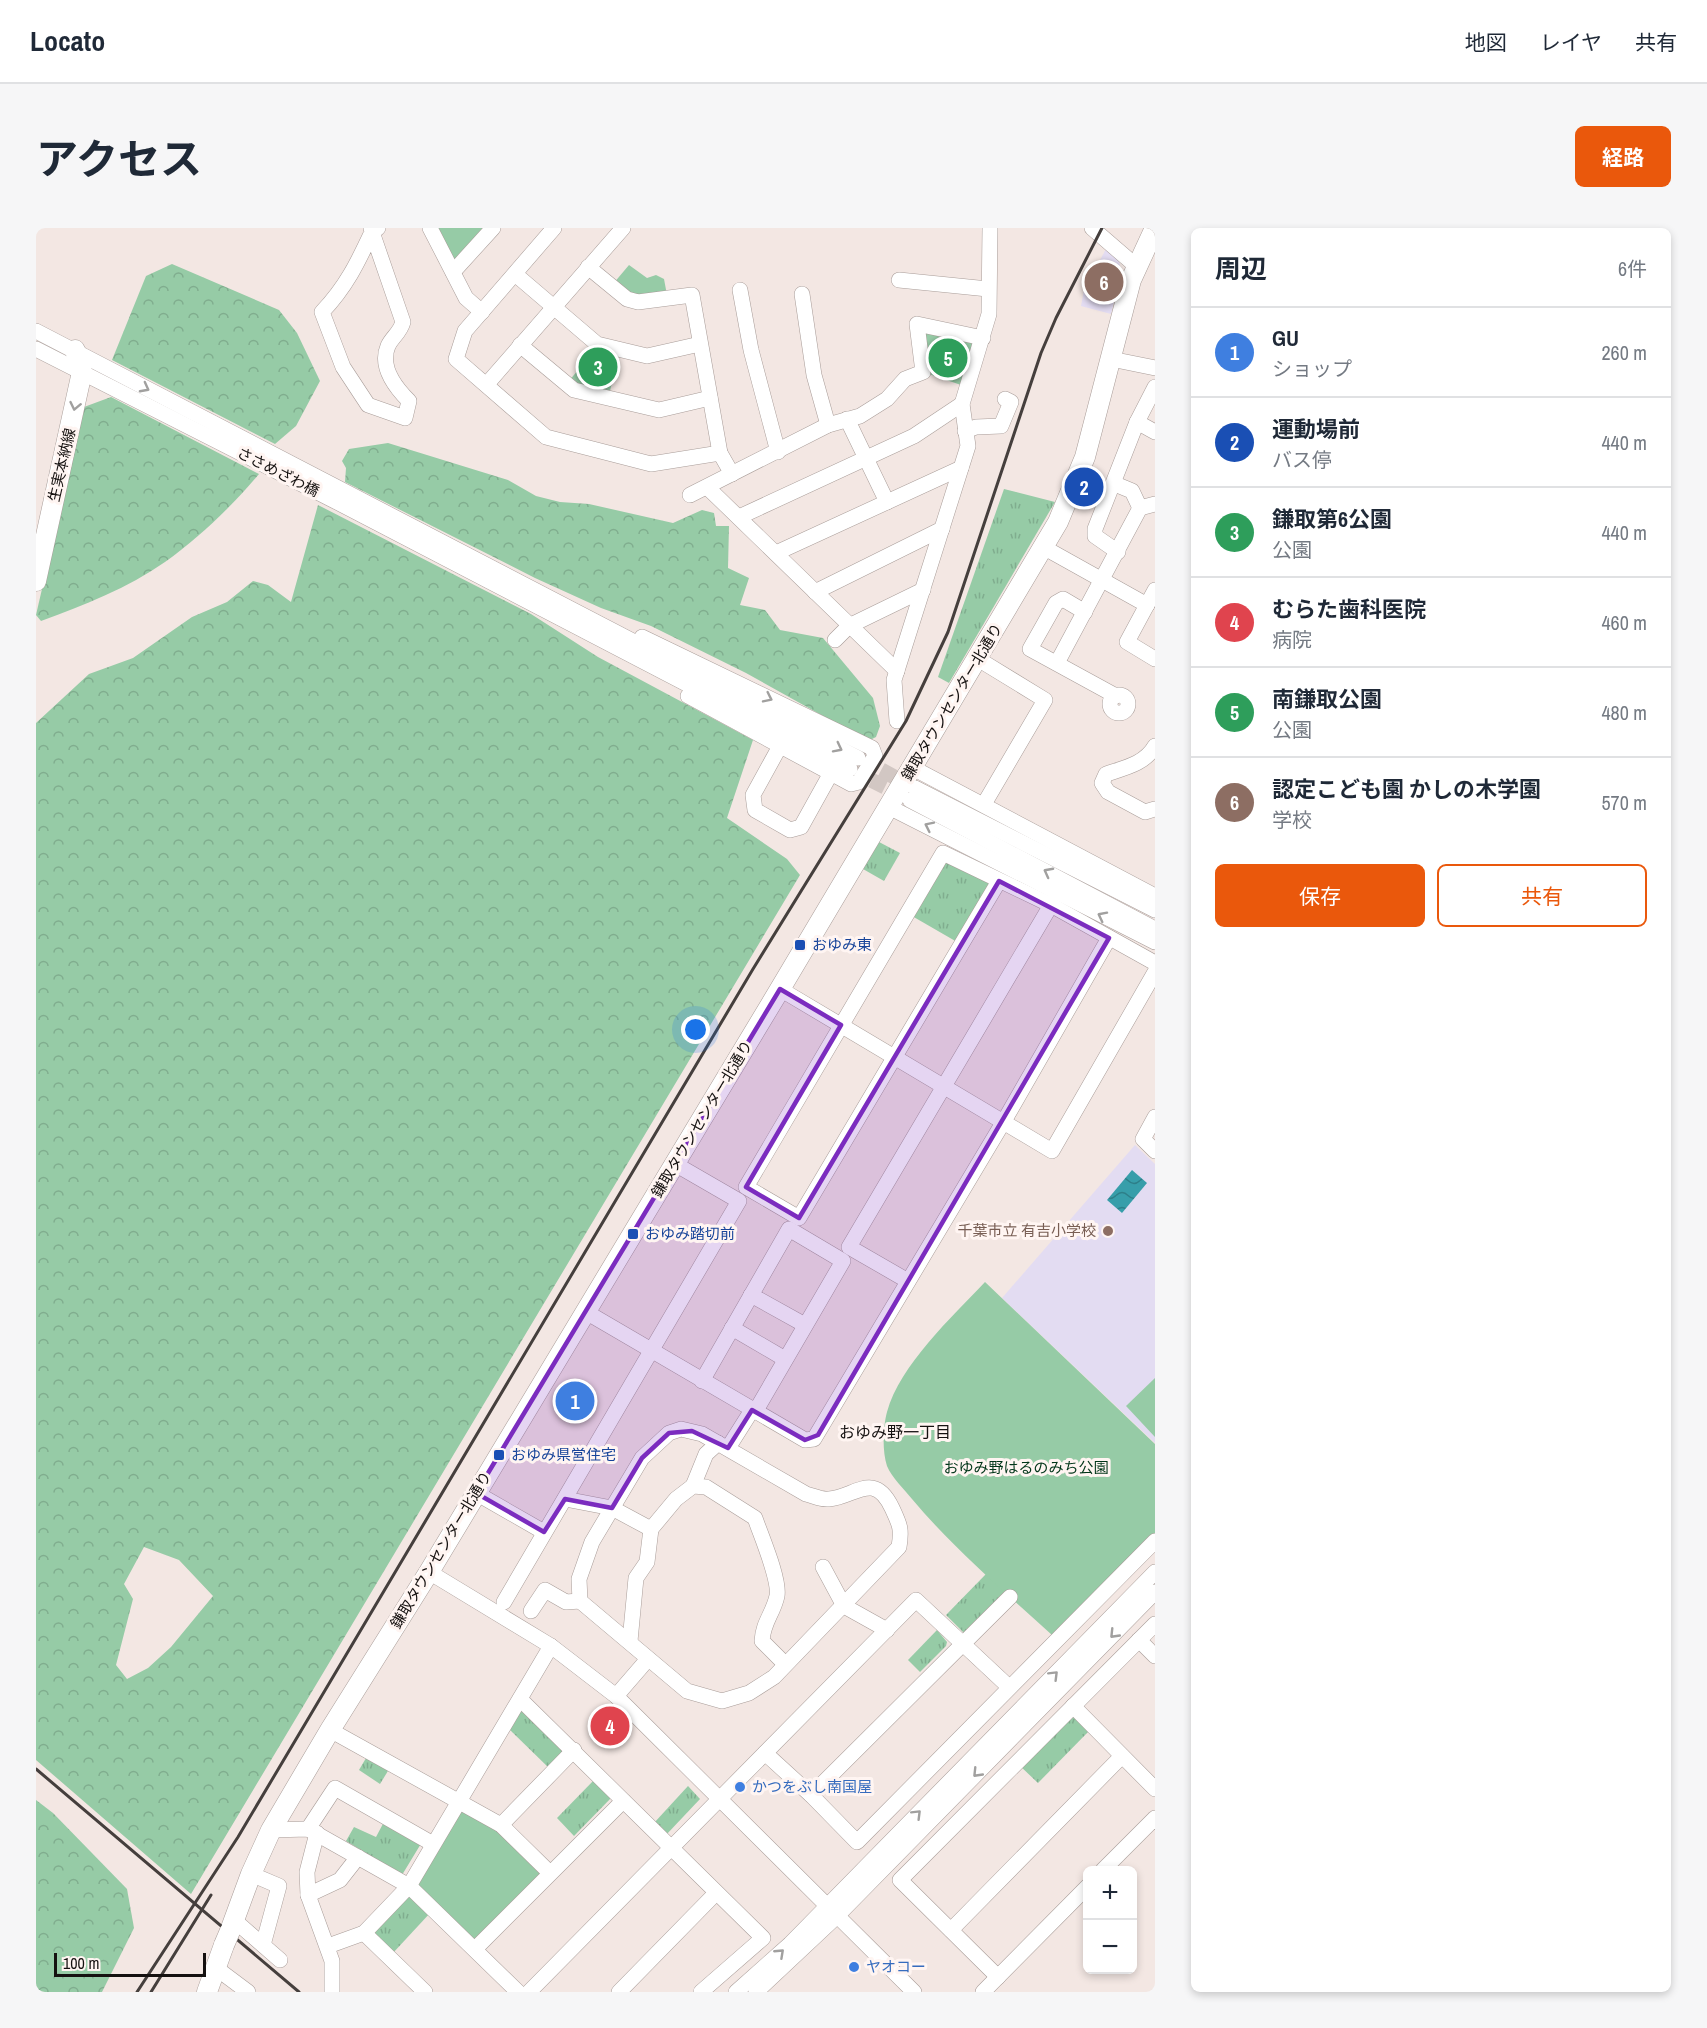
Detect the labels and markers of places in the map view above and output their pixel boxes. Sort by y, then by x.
pin: 6 [1084,260,1124,304]
pin: 5 [928,336,968,380]
pin: 3 [578,344,618,390]
pin: 2 [1064,464,1104,510]
place label: おゆみ東 [812,934,872,955]
marker: おゆみ東 [793,938,807,952]
place label: 千葉市立 有吉小学校 [958,1220,1096,1241]
place label: おゆみ踏切前 [645,1223,735,1244]
marker: 千葉市立 有吉小学校 [1101,1224,1115,1238]
marker: おゆみ踏切前 [626,1227,640,1241]
pin: 1 [556,1378,594,1424]
place label: おゆみ県営住宅 [511,1444,616,1465]
marker: おゆみ県営住宅 [492,1448,506,1462]
pin: 4 [590,1704,630,1748]
place label: かつをぶし南国屋 [752,1776,872,1797]
marker: かつをぶし南国屋 [733,1780,747,1794]
place label: ヤオコー [866,1956,926,1977]
marker: ヤオコー [847,1960,861,1974]

